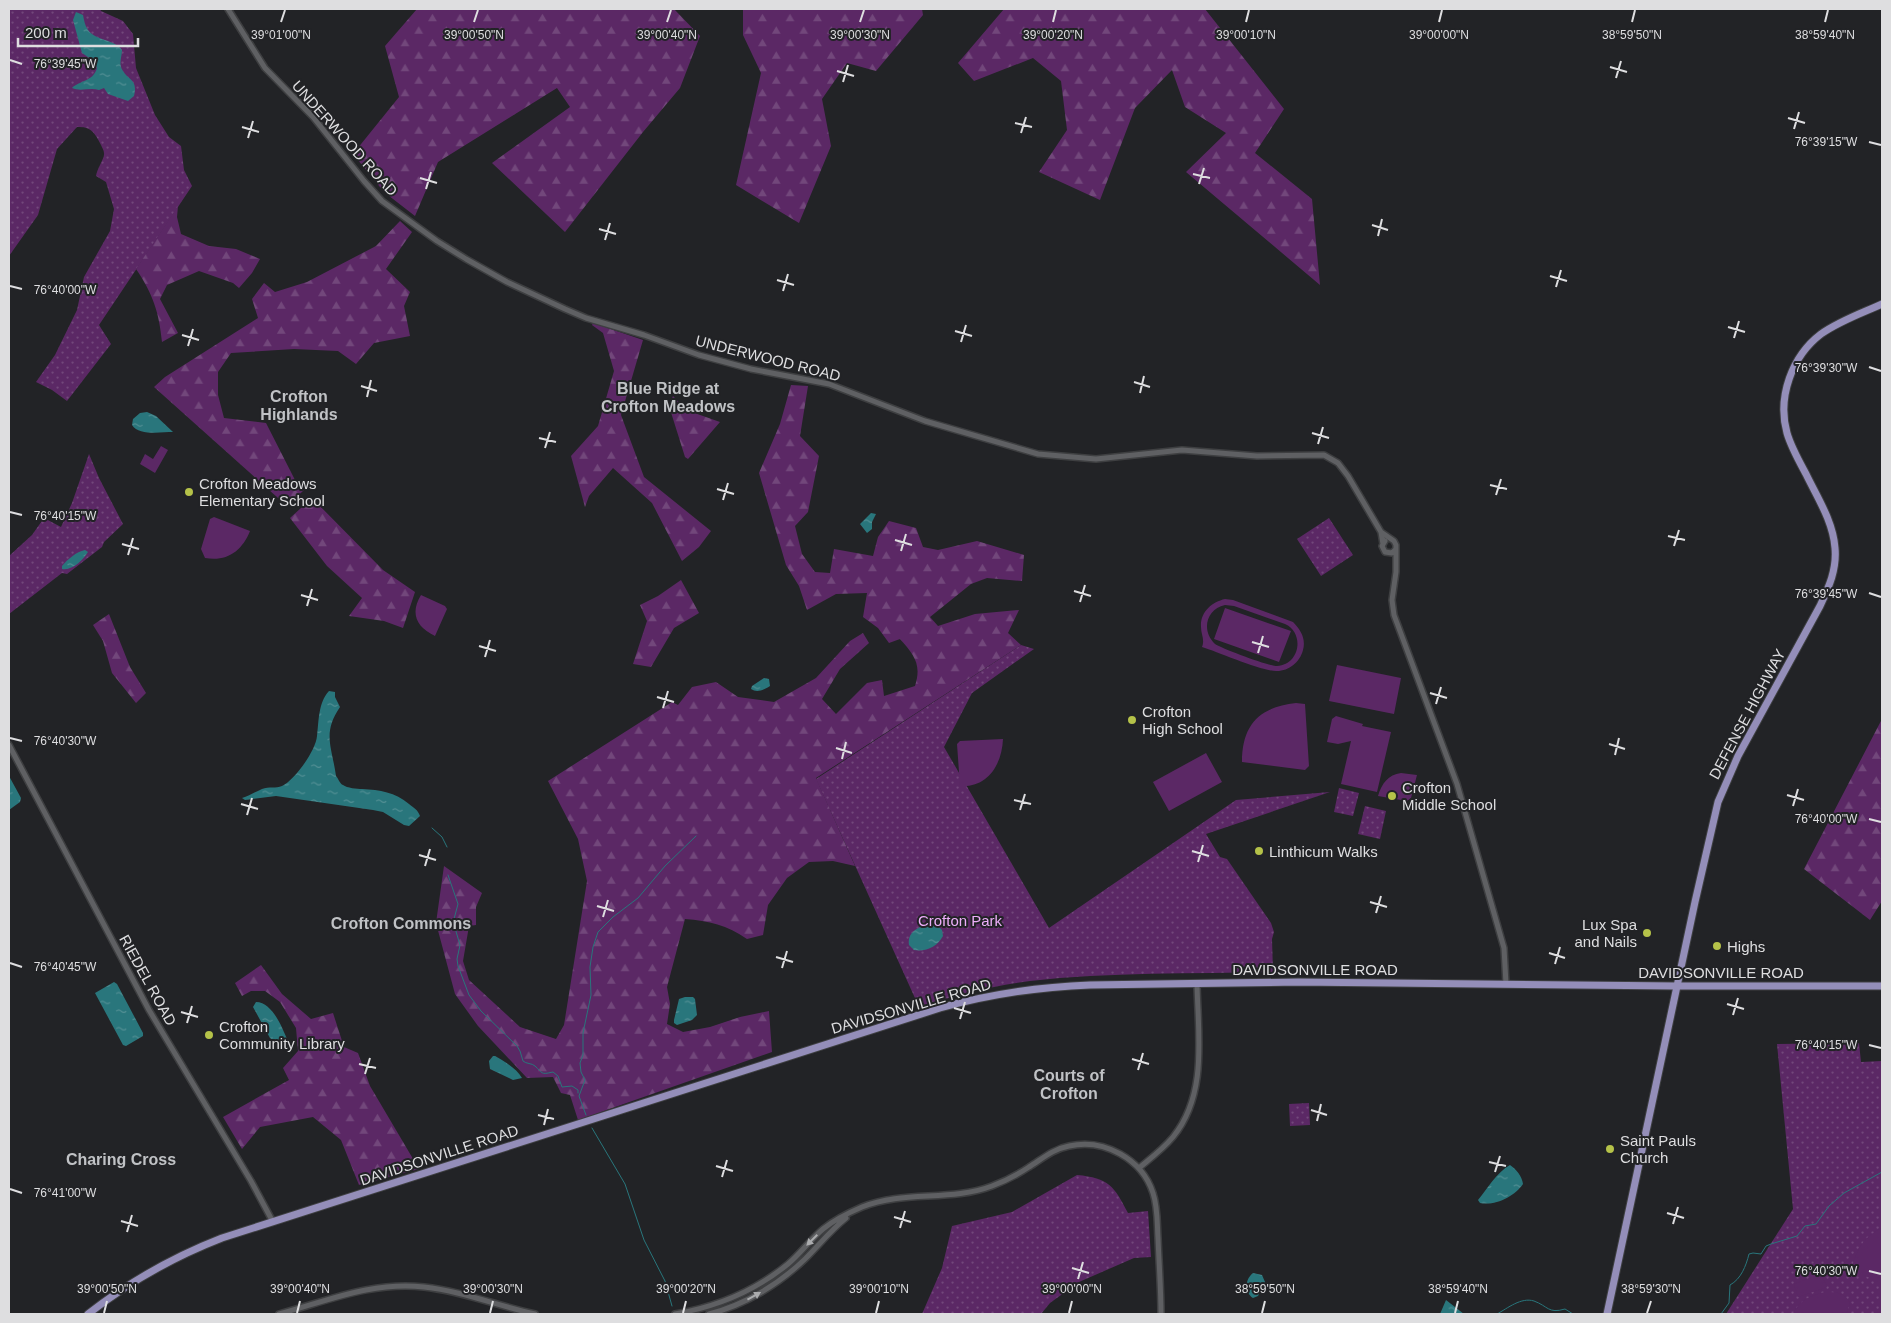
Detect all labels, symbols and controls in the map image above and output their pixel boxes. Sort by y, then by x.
scale bar [18,15,138,47]
text: 200 m [25,24,67,41]
text: 39°01'00"N [251,28,311,42]
text: 39°00'50"N [444,28,504,42]
text: 39°00'40"N [637,28,697,42]
text: 39°00'30"N [830,28,890,42]
text: 39°00'20"N [1023,28,1083,42]
text: 39°00'10"N [1216,28,1276,42]
text: 39°00'00"N [1409,28,1469,42]
text: 38°59'50"N [1602,28,1662,42]
text: 38°59'40"N [1795,28,1855,42]
text: 76°39'45"W [34,57,97,71]
street label: UNDERWOOD ROAD [289,77,401,199]
text: 76°39'15"W [1795,135,1858,149]
text: 76°40'00"W [34,283,97,297]
street label: UNDERWOOD ROAD [694,332,842,384]
text: 76°39'30"W [1795,361,1858,375]
district label: Blue Ridge at Crofton Meadows [601,380,735,415]
district label: Crofton Highlands [260,388,338,423]
place label: Crofton Meadows Elementary School [199,475,325,509]
marker: Crofton Meadows Elementary School [183,486,195,498]
text: 76°40'15"W [34,509,97,523]
text: 76°39'45"W [1795,587,1858,601]
street label: DEFENSE HIGHWAY [1705,646,1789,782]
place label: Crofton High School [1142,703,1223,737]
marker: Crofton High School [1126,714,1138,726]
text: 76°40'30"W [34,734,97,748]
place label: Crofton Middle School [1402,779,1496,813]
marker: Crofton Middle School [1386,790,1398,802]
text: 76°40'00"W [1795,812,1858,826]
place label: Linthicum Walks [1269,843,1378,860]
marker: Linthicum Walks [1253,845,1265,857]
park label: Crofton Park [918,912,1003,929]
district label: Crofton Commons [331,915,471,932]
place label: Lux Spa and Nails [1574,916,1638,950]
marker: Lux Spa and Nails [1641,927,1653,939]
street label: RIEDEL ROAD [116,932,180,1028]
place label: Highs [1727,938,1765,955]
marker: Highs [1711,940,1723,952]
text: 76°40'45"W [34,960,97,974]
street label: DAVIDSONVILLE ROAD [1232,961,1398,978]
street label: DAVIDSONVILLE ROAD [1638,964,1804,981]
street label: DAVIDSONVILLE ROAD [829,975,993,1037]
place label: Crofton Community Library [219,1018,345,1052]
marker: Crofton Community Library [203,1029,215,1041]
text: 76°40'15"W [1795,1038,1858,1052]
district label: Courts of Crofton [1033,1067,1105,1102]
street label: DAVIDSONVILLE ROAD [358,1121,521,1189]
place label: Saint Pauls Church [1620,1132,1696,1166]
marker: Saint Pauls Church [1604,1143,1616,1155]
district label: Charing Cross [66,1151,176,1168]
text: 76°41'00"W [34,1186,97,1200]
one-way arrow [806,1234,818,1246]
text: 76°40'30"W [1795,1264,1858,1278]
text: 39°00'50"N [77,1282,137,1296]
text: 39°00'40"N [270,1282,330,1296]
text: 39°00'30"N [463,1282,523,1296]
text: 39°00'20"N [656,1282,716,1296]
text: 39°00'10"N [849,1282,909,1296]
text: 39°00'00"N [1042,1282,1102,1296]
text: 38°59'50"N [1235,1282,1295,1296]
text: 38°59'40"N [1428,1282,1488,1296]
text: 38°59'30"N [1621,1282,1681,1296]
one-way arrow [747,1291,761,1300]

